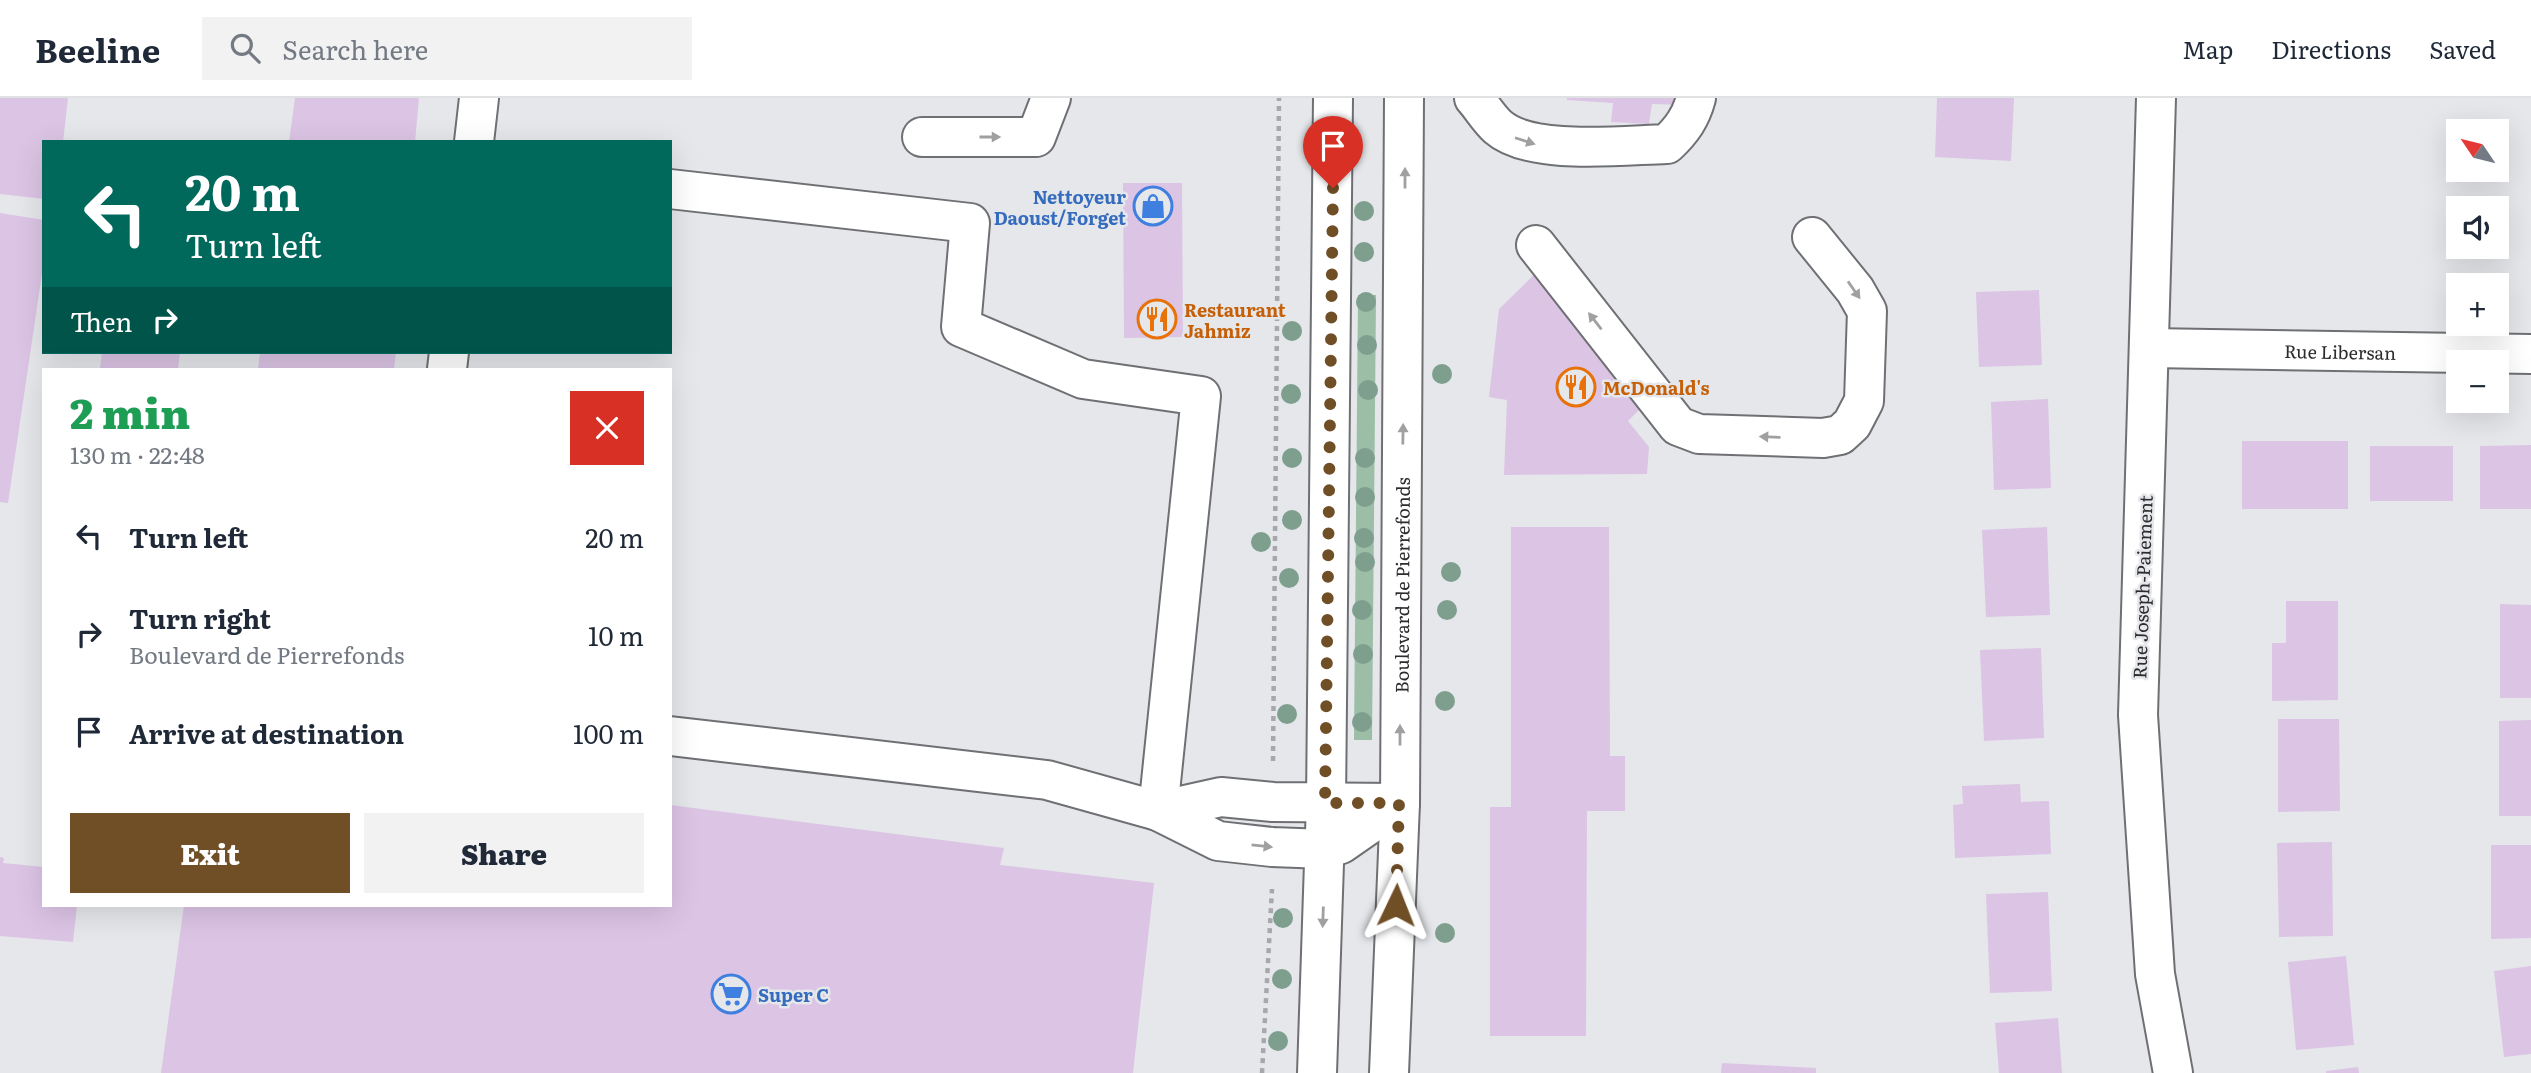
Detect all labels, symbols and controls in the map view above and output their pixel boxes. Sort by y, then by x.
search box [202,17,692,80]
text: Beeline [35,24,160,73]
icon: search [226,29,264,67]
text: Search here [282,29,428,68]
text: Map [2182,31,2233,66]
text: Directions [2271,31,2391,66]
text: Saved [2429,31,2496,66]
pin [1303,116,1363,188]
north arrow [2446,119,2510,182]
map controls [2446,119,2509,413]
icon: arrive [1314,127,1352,165]
one-way arrow [980,131,1002,143]
one-way arrow [1515,136,1536,146]
text: 20 m [185,153,300,226]
one-way arrow [1399,167,1410,189]
icon: left [70,168,161,259]
place label: Nettoyeur Daoust/Forget [994,183,1126,231]
shop icon: Nettoyeur Daoust/Forget [1132,185,1174,227]
button: sound [2446,196,2509,259]
text: Turn left [185,220,322,268]
button: + [2446,273,2509,336]
one-way arrow [1847,281,1861,299]
place label: Restaurant Jahmiz [1184,296,1286,344]
restaurant icon: Restaurant Jahmiz [1136,298,1178,340]
text: Then [70,301,132,340]
icon: right [146,301,184,339]
one-way arrow [1588,312,1603,330]
street label: Rue Libersan [2284,337,2396,365]
button: − [2446,350,2509,413]
restaurant icon: McDonald's [1555,366,1597,408]
place label: McDonald's [1603,374,1709,401]
text: 2 min [70,380,190,442]
button: close [570,391,644,465]
one-way arrow [1397,423,1409,445]
one-way arrow [1758,431,1780,442]
text: 130 m · 22:48 [70,437,205,471]
street label: Boulevard de Pierrefonds [1387,477,1415,693]
street label: Rue Joseph-Paiement [2125,494,2159,679]
icon: left [70,517,108,555]
text: Turn left [129,517,248,556]
text: 20 m [585,517,644,556]
text: Turn right [129,598,271,637]
icon: right [70,615,108,653]
text: 10 m [588,615,644,654]
text: Boulevard de Pierrefonds [129,637,405,671]
icon: arrive [70,713,108,751]
text: Arrive at destination [129,713,404,752]
text: 100 m [573,713,644,752]
one-way arrow [1394,724,1406,746]
button: Exit [70,813,350,893]
button: Share [364,813,644,893]
one-way arrow [1251,841,1273,852]
position arrow [1359,868,1433,942]
one-way arrow [1317,907,1328,929]
supermarket icon: Super C [710,973,752,1015]
place label: Super C [758,981,829,1008]

